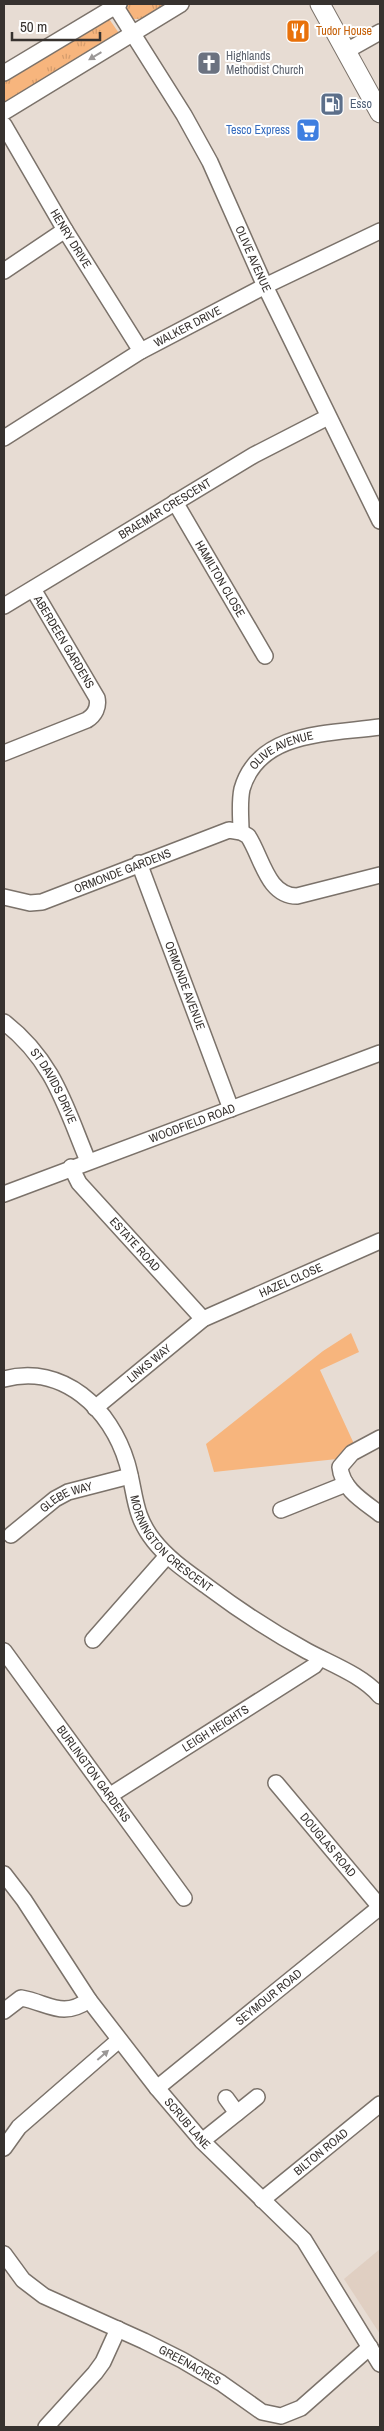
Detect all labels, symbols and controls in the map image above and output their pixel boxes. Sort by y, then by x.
scale bar [12,10,100,42]
text: 50 m [20,16,47,37]
restaurant icon: Tudor House [285,18,311,44]
place label: Tudor House [316,23,372,39]
place label: Highlands Methodist Church [226,48,304,78]
church icon: Highlands Methodist Church [196,50,222,76]
one-way arrow [88,52,101,61]
fuel station icon: Esso [319,91,345,117]
place label: Esso [350,96,372,112]
supermarket icon: Tesco Express [295,117,321,143]
place label: Tesco Express [226,122,290,138]
street label: HENRY DRIVE [47,206,95,272]
street label: OLIVE AVENUE [231,223,275,295]
street label: WALKER DRIVE [151,302,224,351]
street label: BRAEMAR CRESCENT [116,475,214,543]
street label: HAMILTON CLOSE [191,538,249,620]
street label: ABERDEEN GARDENS [29,592,98,692]
street label: OLIVE AVENUE [246,727,315,773]
street label: ORMONDE GARDENS [72,845,174,897]
street label: ORMONDE AVENUE [161,939,209,1032]
street label: ST DAVIDS DRIVE [27,1045,80,1126]
street label: WOODFIELD ROAD [147,1100,238,1147]
street label: ESTATE ROAD [106,1214,164,1275]
street label: HAZEL CLOSE [257,1259,325,1301]
street label: LINKS WAY [124,1340,175,1386]
street label: GLEBE WAY [37,1478,95,1516]
street label: MORNINGTON CRESCENT [126,1494,216,1596]
street label: LEIGH HEIGHTS [179,1701,252,1756]
street label: BURLINGTON GARDENS [53,1722,134,1826]
street label: DOUGLAS ROAD [296,1810,360,1881]
street label: SEYMOUR ROAD [232,1966,305,2029]
one-way arrow [96,2049,109,2060]
street label: SCRUB LANE [161,2094,214,2153]
street label: BILTON ROAD [290,2125,352,2179]
street label: GREENACRES [156,2342,224,2389]

